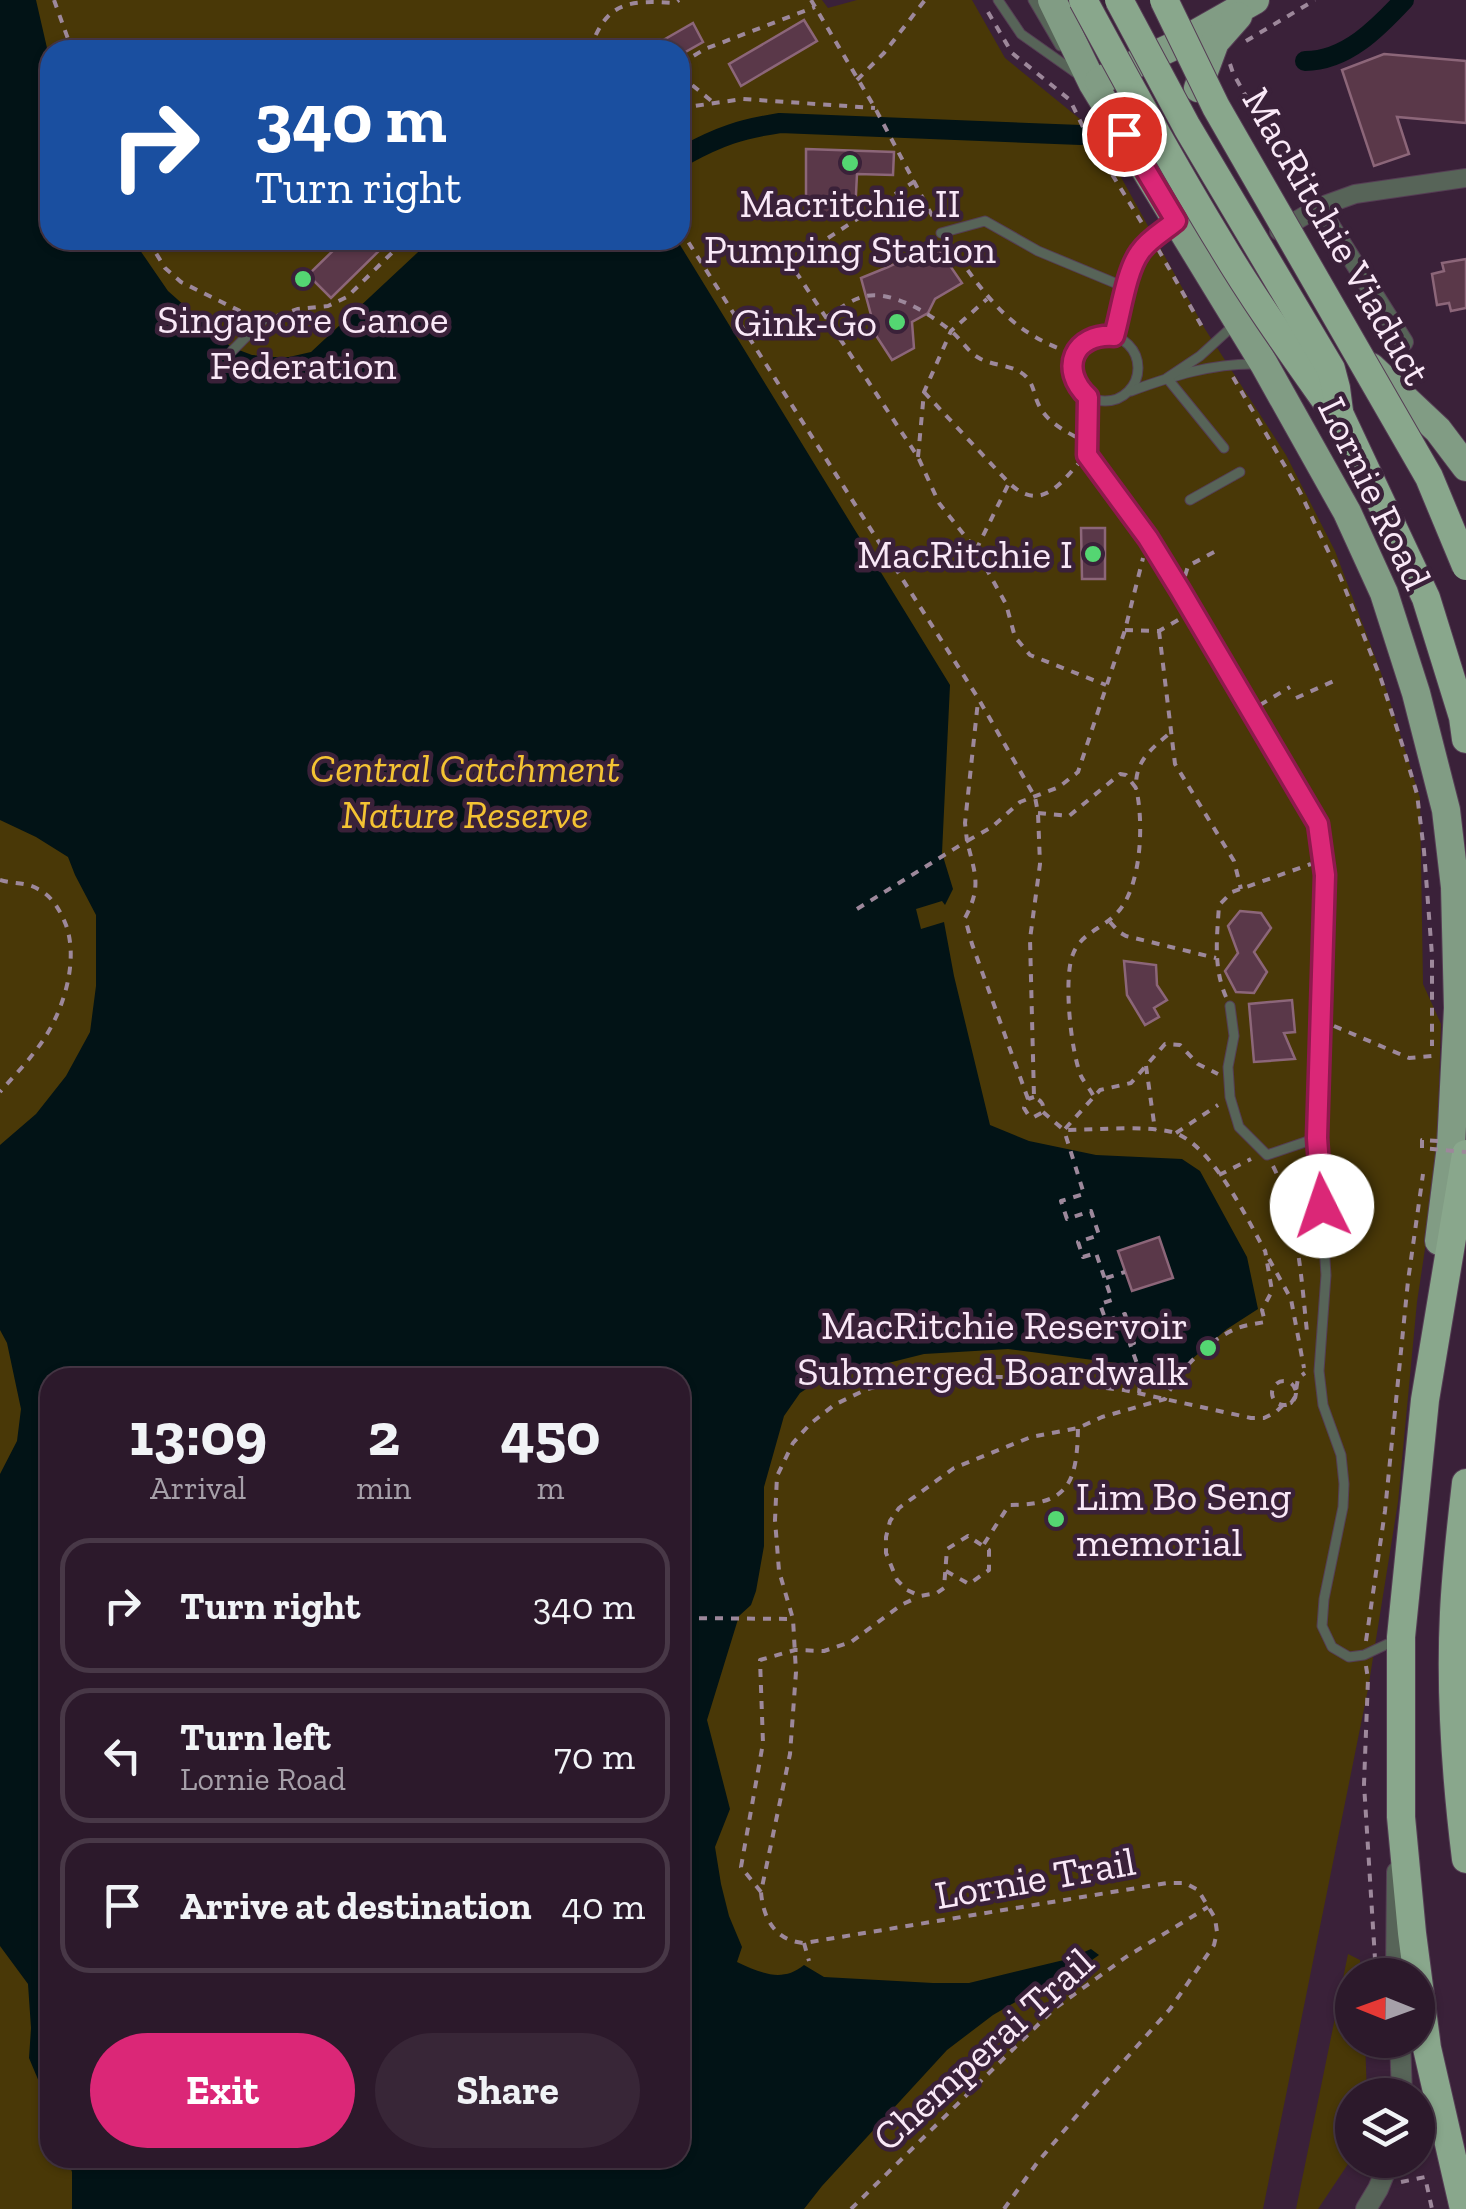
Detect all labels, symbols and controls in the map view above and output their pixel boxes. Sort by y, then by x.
text: 340 m [255,76,447,160]
street label: MacRitchie Viaduct [1233,79,1442,393]
icon: right [90,80,220,210]
pin [1082,92,1167,177]
icon: arrive [1097,107,1152,162]
marker: Macritchie II Pumping Station [839,152,861,174]
text: Turn right [255,161,461,215]
place label: Macritchie II Pumping Station [704,179,996,273]
marker: Singapore Canoe Federation [292,268,314,290]
place label: Singapore Canoe Federation [157,295,449,389]
place label: Gink-Go [734,298,877,346]
marker: Gink-Go [886,311,908,333]
street label: Lornie Road [1308,389,1442,597]
place label: MacRitchie I [857,530,1073,578]
marker: MacRitchie I [1082,543,1104,565]
park label: Central Catchment Nature Reserve [310,744,620,838]
position arrow [1270,1154,1374,1258]
place label: MacRitchie Reservoir Submerged Boardwalk [797,1301,1188,1395]
marker: MacRitchie Reservoir Submerged Boardwalk [1197,1337,1219,1359]
text: 13:09 [129,1398,267,1470]
text: 2 [368,1398,400,1470]
text: 450 [501,1398,601,1470]
text: Arrival [150,1469,246,1507]
text: min [356,1469,411,1507]
text: m [537,1469,564,1507]
place label: Lim Bo Seng memorial [1076,1472,1291,1566]
marker: Lim Bo Seng memorial [1045,1508,1067,1530]
icon: right [95,1578,150,1633]
text: Turn right [180,1583,360,1629]
text: 340 m [533,1583,635,1629]
text: Turn left [180,1714,331,1760]
icon: left [95,1728,150,1783]
text: 70 m [554,1733,635,1779]
text: Lornie Road [180,1760,346,1798]
street label: Lornie Trail [931,1837,1139,1919]
icon: arrive [95,1878,150,1933]
text: Arrive at destination [180,1883,531,1929]
text: 40 m [561,1883,645,1929]
street label: Chemperai Trail [863,1937,1103,2161]
north arrow [1335,1958,1435,2058]
map controls [1335,1958,1435,2178]
button: Exit [90,2033,355,2148]
button: Share [375,2033,640,2148]
button: layers [1335,2078,1435,2178]

